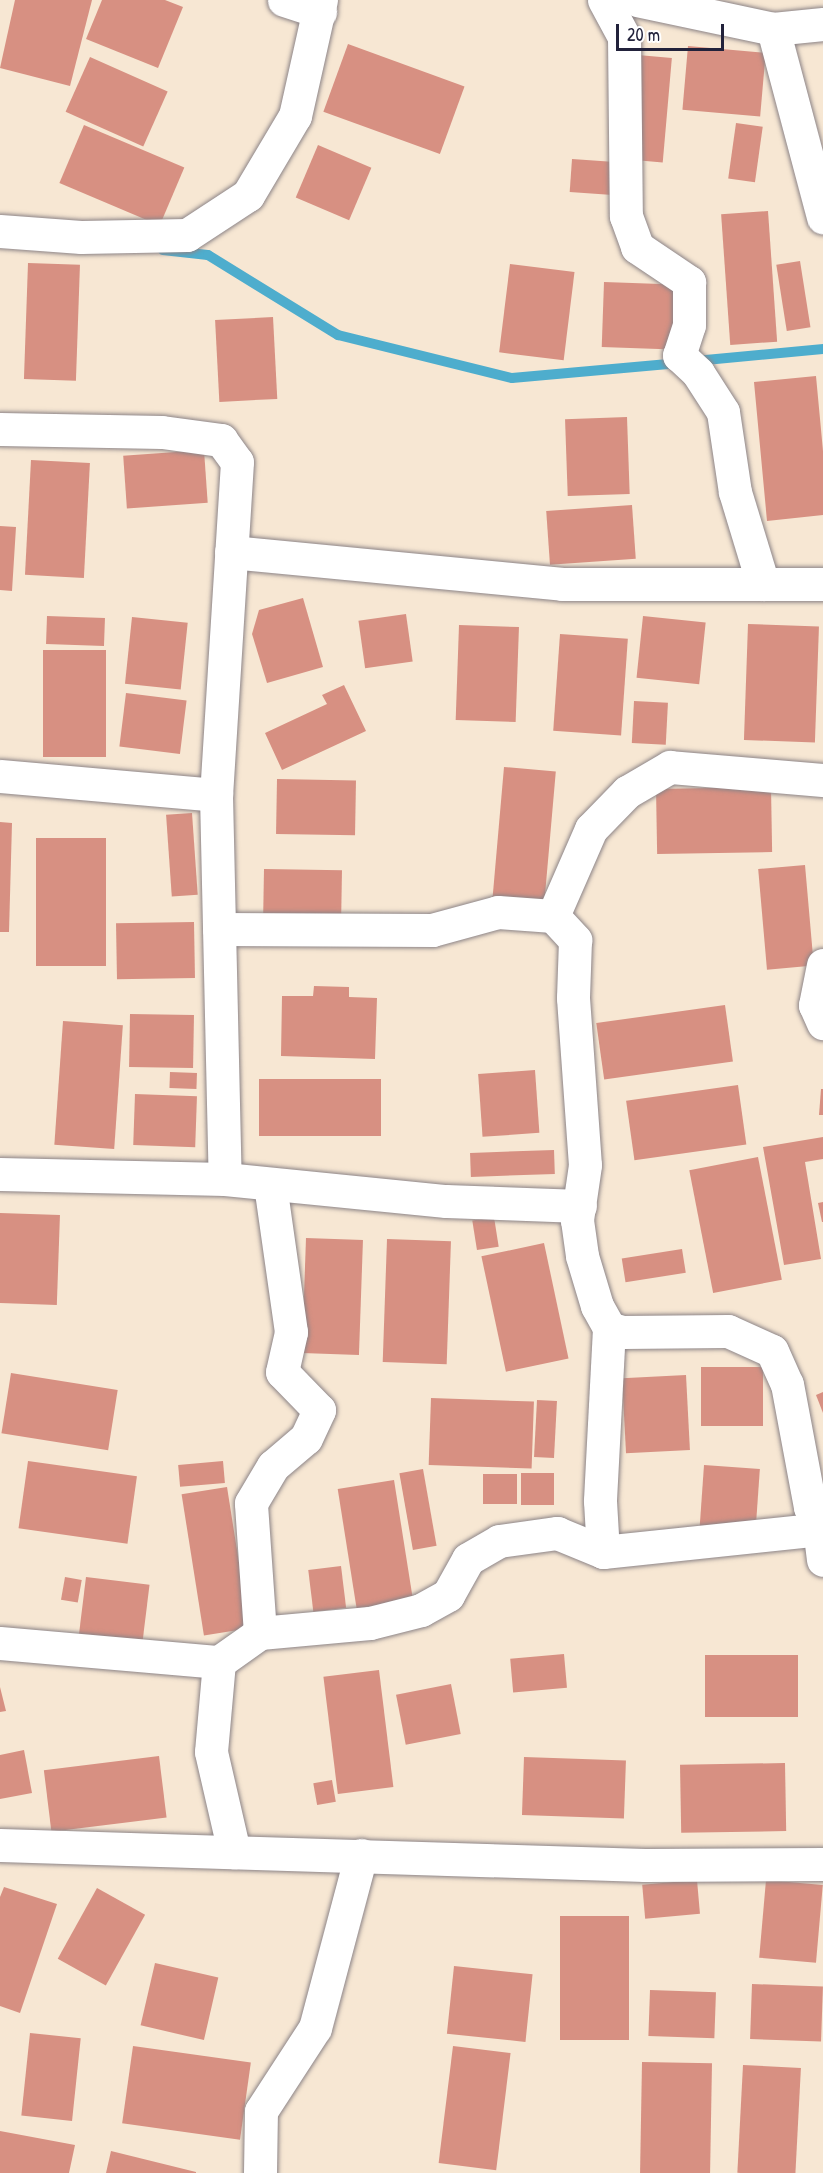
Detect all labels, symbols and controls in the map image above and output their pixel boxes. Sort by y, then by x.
scale bar [619,12,727,50]
text: 20 m [627,22,660,47]

